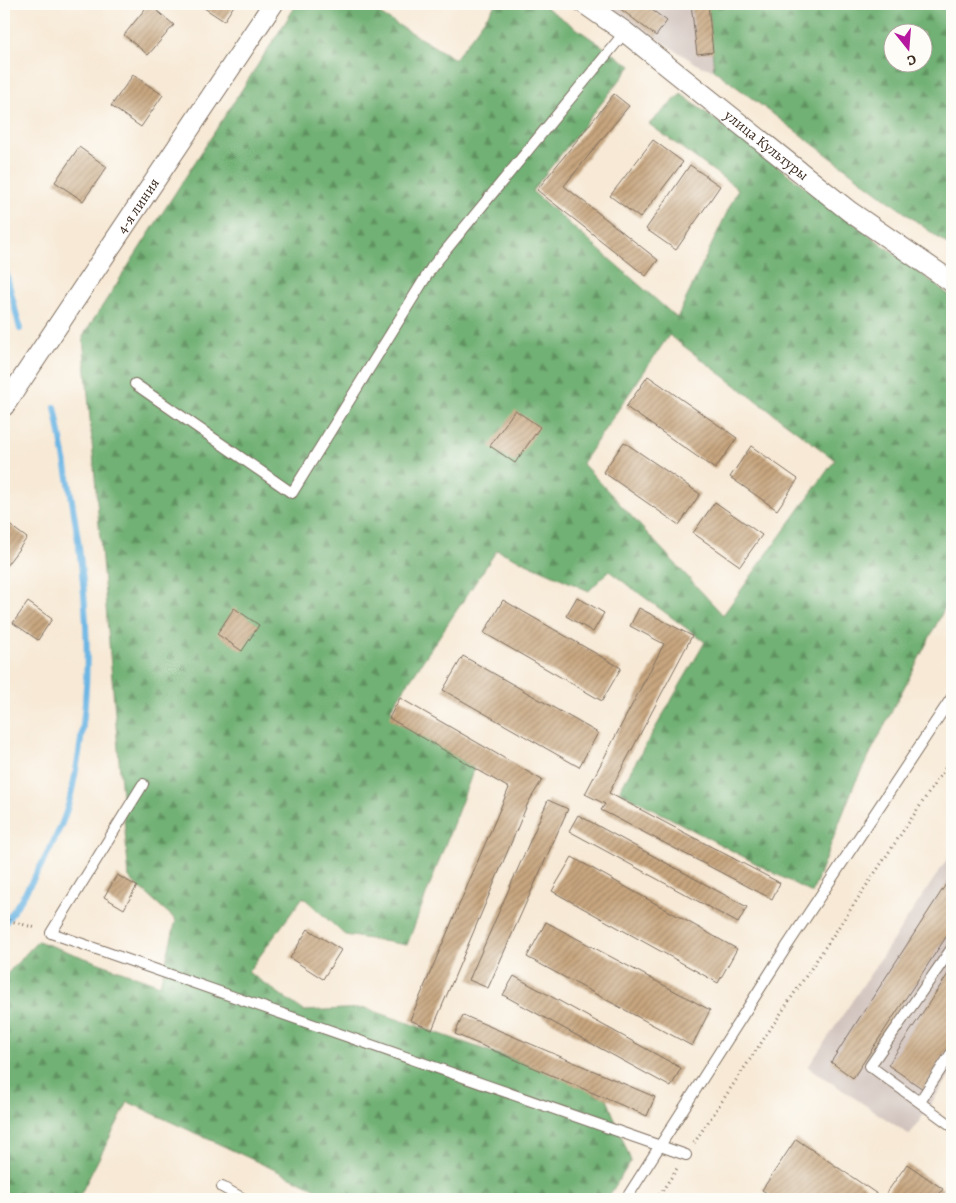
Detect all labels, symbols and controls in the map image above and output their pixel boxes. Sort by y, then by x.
north arrow [884,22,934,72]
text: С [904,50,919,70]
street label: улица Культуры [719,105,813,185]
street label: 4-я линия [112,174,164,238]

